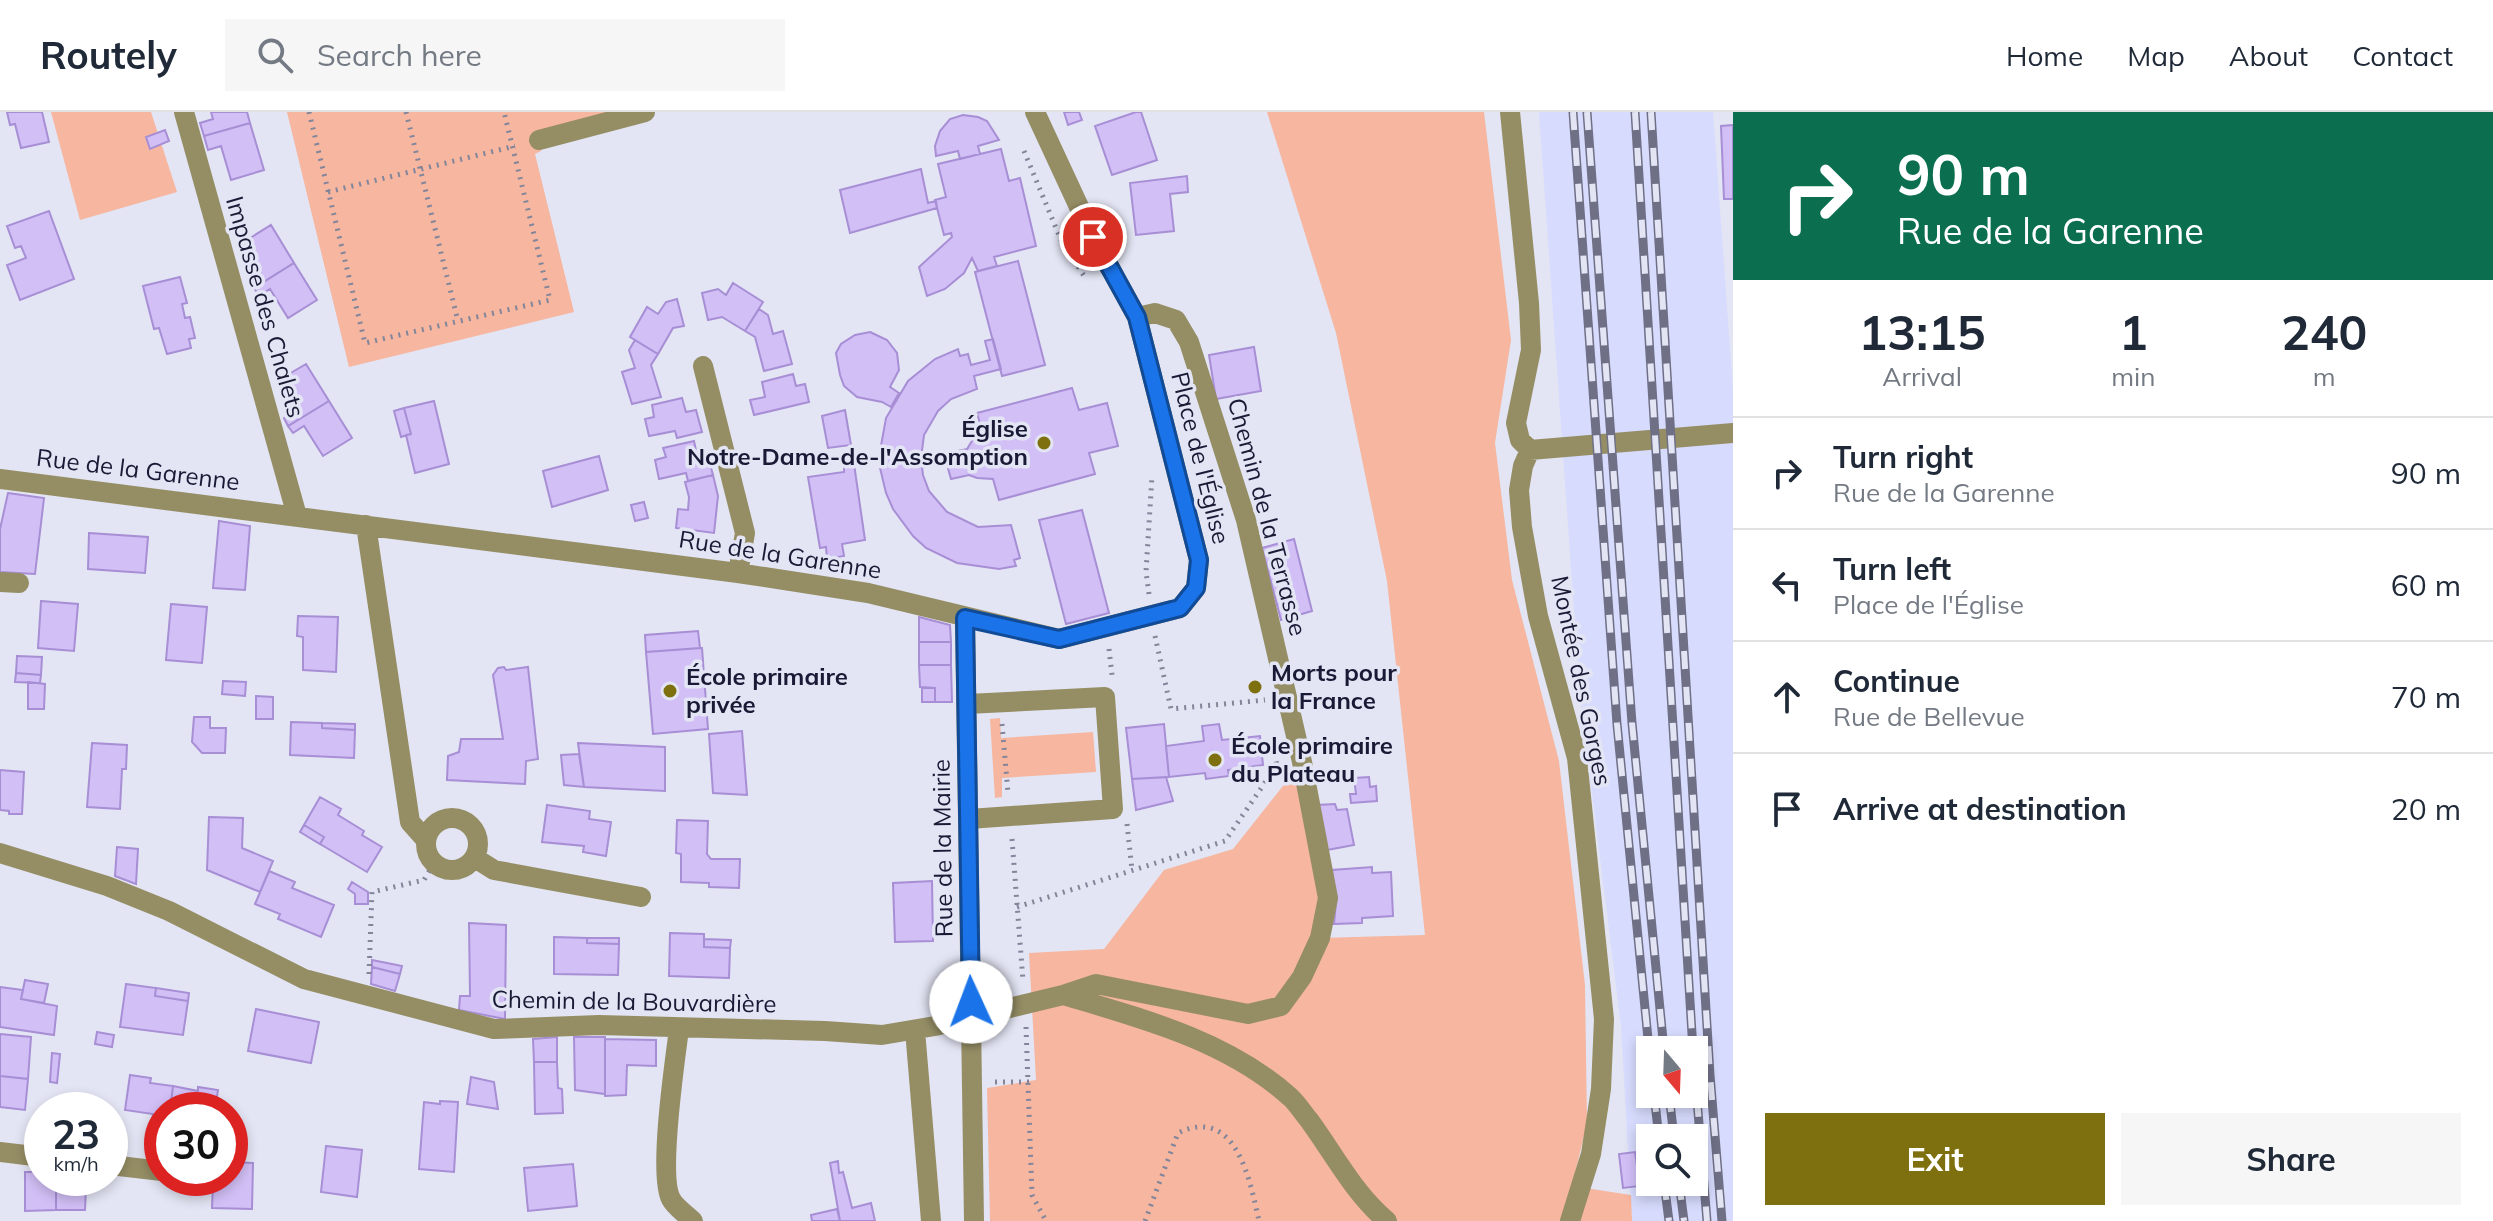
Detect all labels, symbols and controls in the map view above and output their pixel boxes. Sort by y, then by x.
search box [225,19,785,91]
text: Routely [40,31,177,79]
icon: search [253,33,297,77]
text: Search here [317,36,482,74]
text: Home [2006,38,2083,73]
text: Map [2127,38,2185,73]
text: About [2229,38,2308,73]
text: Contact [2352,38,2453,73]
text: 90 m [1897,139,2030,209]
icon: right [1765,144,1869,248]
street label: Impasse des Chalets [220,193,312,421]
pin [1059,203,1127,271]
text: Rue de la Garenne [1897,208,2204,253]
icon: arrive [1071,215,1115,259]
text: 13:15 [1859,302,1986,362]
text: 1 [2119,302,2148,362]
text: 240 [2281,302,2367,362]
text: Arrival [1882,360,1962,393]
text: min [2111,360,2155,393]
text: m [2313,360,2336,393]
street label: Place de l'Église [1165,369,1237,547]
street label: Chemin de la Terrasse [1222,395,1314,639]
place label: Église Notre-Dame-de-l'Assomption [687,413,1028,471]
marker: Église Notre-Dame-de-l'Assomption [1035,434,1053,452]
text: Turn right [1833,438,1973,476]
street label: Rue de la Garenne [35,442,241,496]
icon: right [1765,451,1809,495]
text: 90 m [2391,454,2461,492]
text: Rue de la Garenne [1833,476,2055,509]
street label: Rue de la Garenne [677,523,884,585]
text: Turn left [1833,550,1951,588]
icon: left [1765,563,1809,607]
text: 60 m [2391,566,2461,604]
street label: Montée des Gorges [1545,573,1619,789]
text: Place de l'Église [1833,588,2024,621]
place label: Morts pour la France [1271,657,1397,715]
place label: École primaire privée [686,661,848,719]
text: Continue [1833,662,1960,700]
icon: ahead [1765,675,1809,719]
marker: Morts pour la France [1246,678,1264,696]
text: 70 m [2391,678,2461,716]
marker: École primaire privée [661,682,679,700]
text: Rue de Bellevue [1833,700,2025,733]
place label: École primaire du Plateau [1231,730,1393,788]
marker: École primaire du Plateau [1206,751,1224,769]
street label: Rue de la Mairie [925,759,959,937]
icon: arrive [1765,787,1809,831]
text: Arrive at destination [1833,790,2127,828]
text: 20 m [2391,790,2461,828]
position arrow [929,960,1013,1044]
street label: Chemin de la Bouvardière [491,984,777,1018]
north arrow [1636,1036,1708,1108]
map controls [1636,1036,1708,1196]
speed limit sign: 30 [144,1092,248,1196]
text: 23 [52,1109,100,1159]
button: Exit [1765,1113,2105,1205]
button: Share [2121,1113,2461,1205]
button: search [1636,1124,1708,1196]
text: km/h [53,1151,99,1176]

